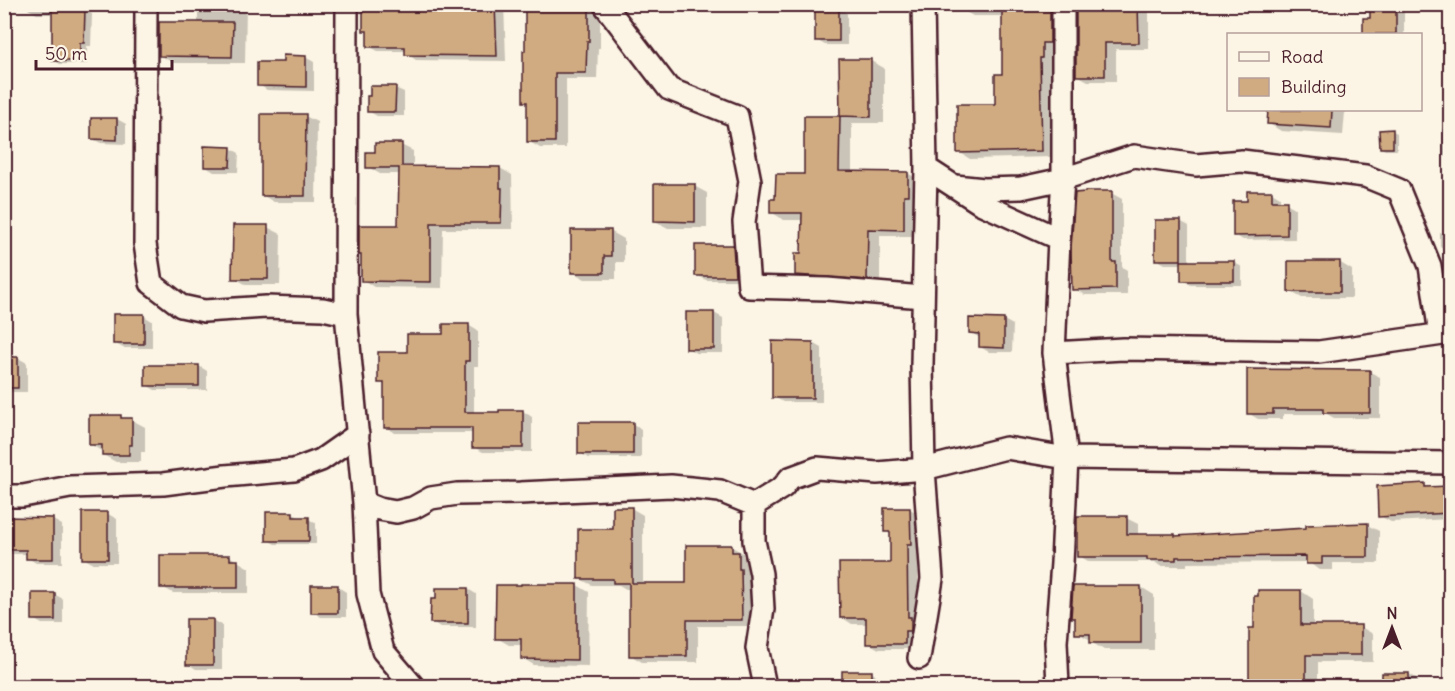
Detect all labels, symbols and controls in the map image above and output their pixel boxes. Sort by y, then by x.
scale bar [36,33,172,71]
legend [1227,33,1422,111]
text: 50 m [45,42,87,65]
text: Road [1281,45,1324,68]
text: Building [1281,75,1346,98]
north arrow [1362,598,1422,658]
text: N [1386,603,1398,623]

